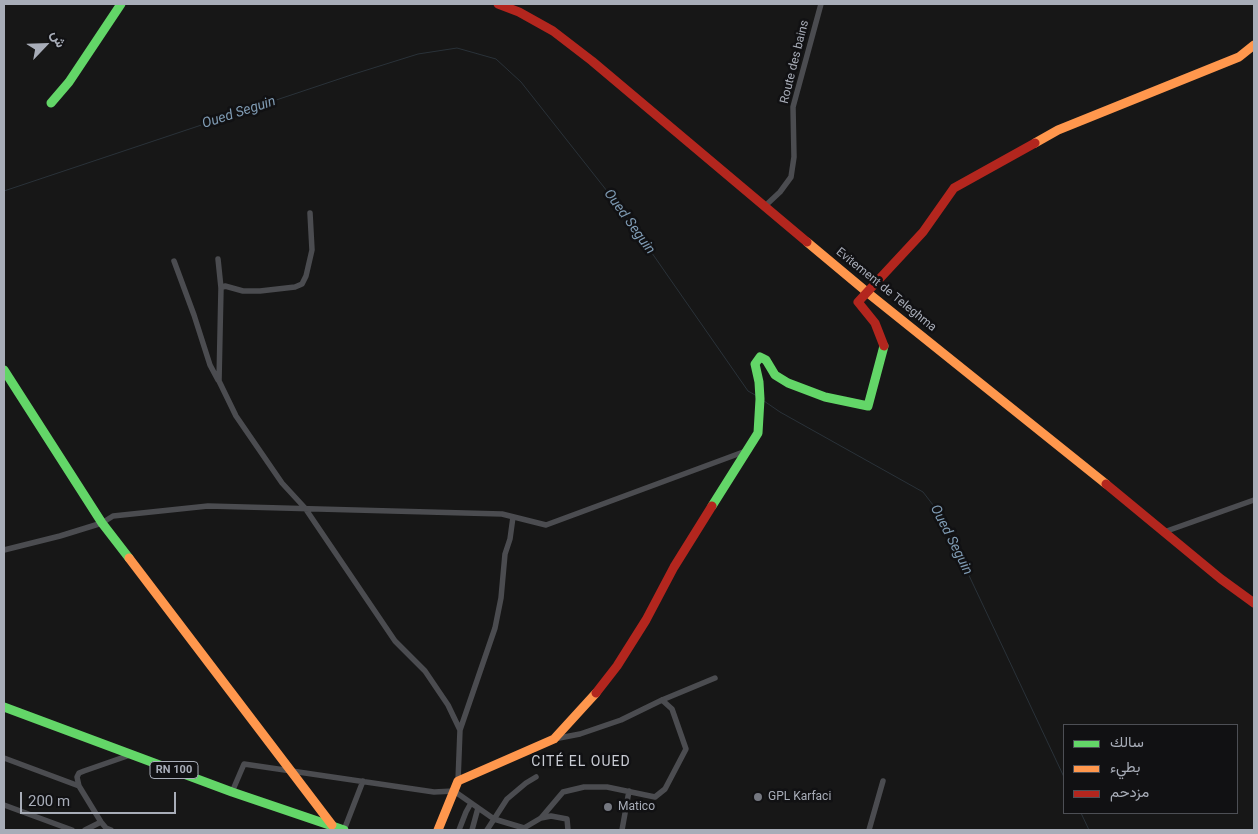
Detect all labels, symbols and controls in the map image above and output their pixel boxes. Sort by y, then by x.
street label: Route des bains [778,19,812,105]
north arrow [20,20,70,70]
text: ش [48,28,69,50]
water label: Oued Seguin [200,93,278,133]
water label: Oued Seguin [600,186,658,258]
street label: Evitement de Teleghma [833,245,939,335]
water label: Oued Seguin [926,502,976,578]
legend [1063,724,1238,814]
text: سالك [1110,733,1144,751]
district label: CITÉ EL OUED [530,754,632,770]
text: بطيء [1110,758,1140,776]
road number: RN 100 [150,762,198,778]
scale bar [22,782,179,814]
text: مزدحم [1110,783,1149,801]
place label: GPL Karfaci [768,790,831,804]
marker: GPL Karfaci [752,791,764,803]
text: 200 m [28,792,70,810]
place label: Matico [618,800,655,814]
marker: Matico [602,801,614,813]

